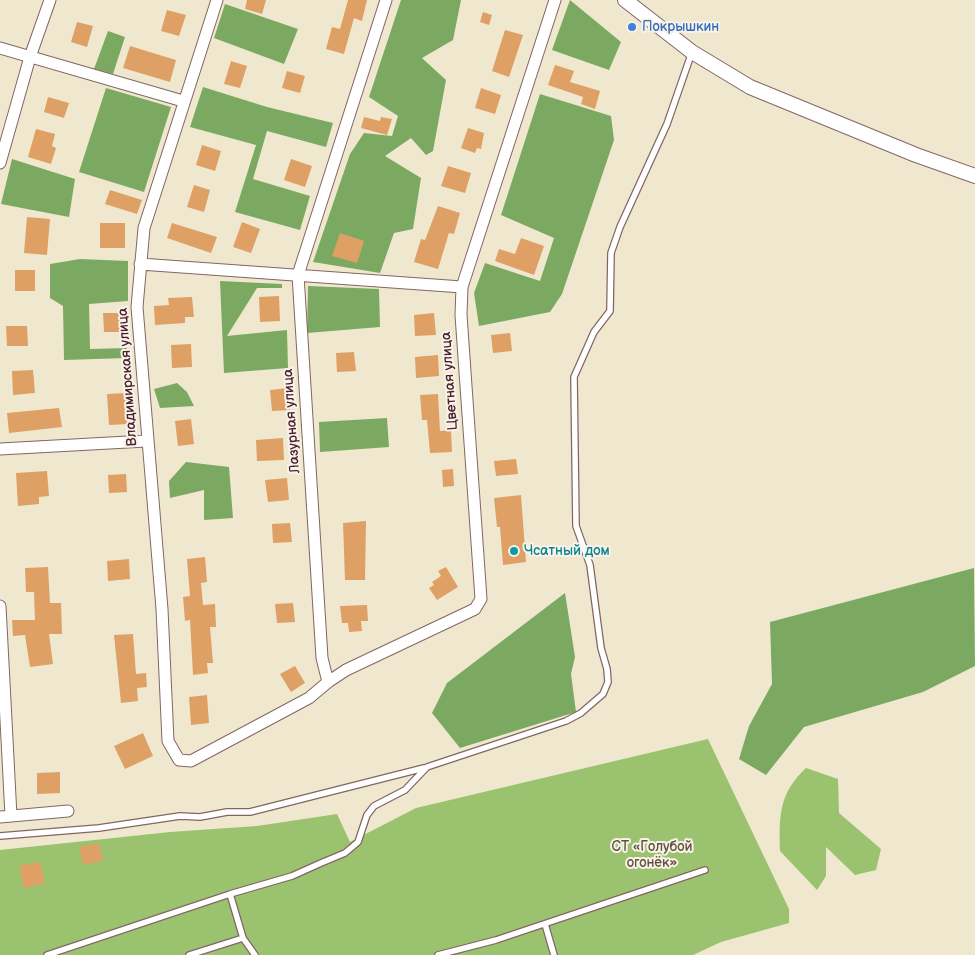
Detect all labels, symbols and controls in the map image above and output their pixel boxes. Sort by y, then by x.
place label: Покрышкин [642,19,719,35]
marker: Покрышкин [626,21,638,33]
street label: Владимирская улица [115,307,141,447]
street label: Цветная улица [438,331,462,431]
street label: Лазурная улица [280,368,304,474]
place label: Чсатный дом [524,543,610,559]
marker: Чсатный дом [508,545,520,557]
park label: СТ «Голубой огонёк» [611,839,693,872]

